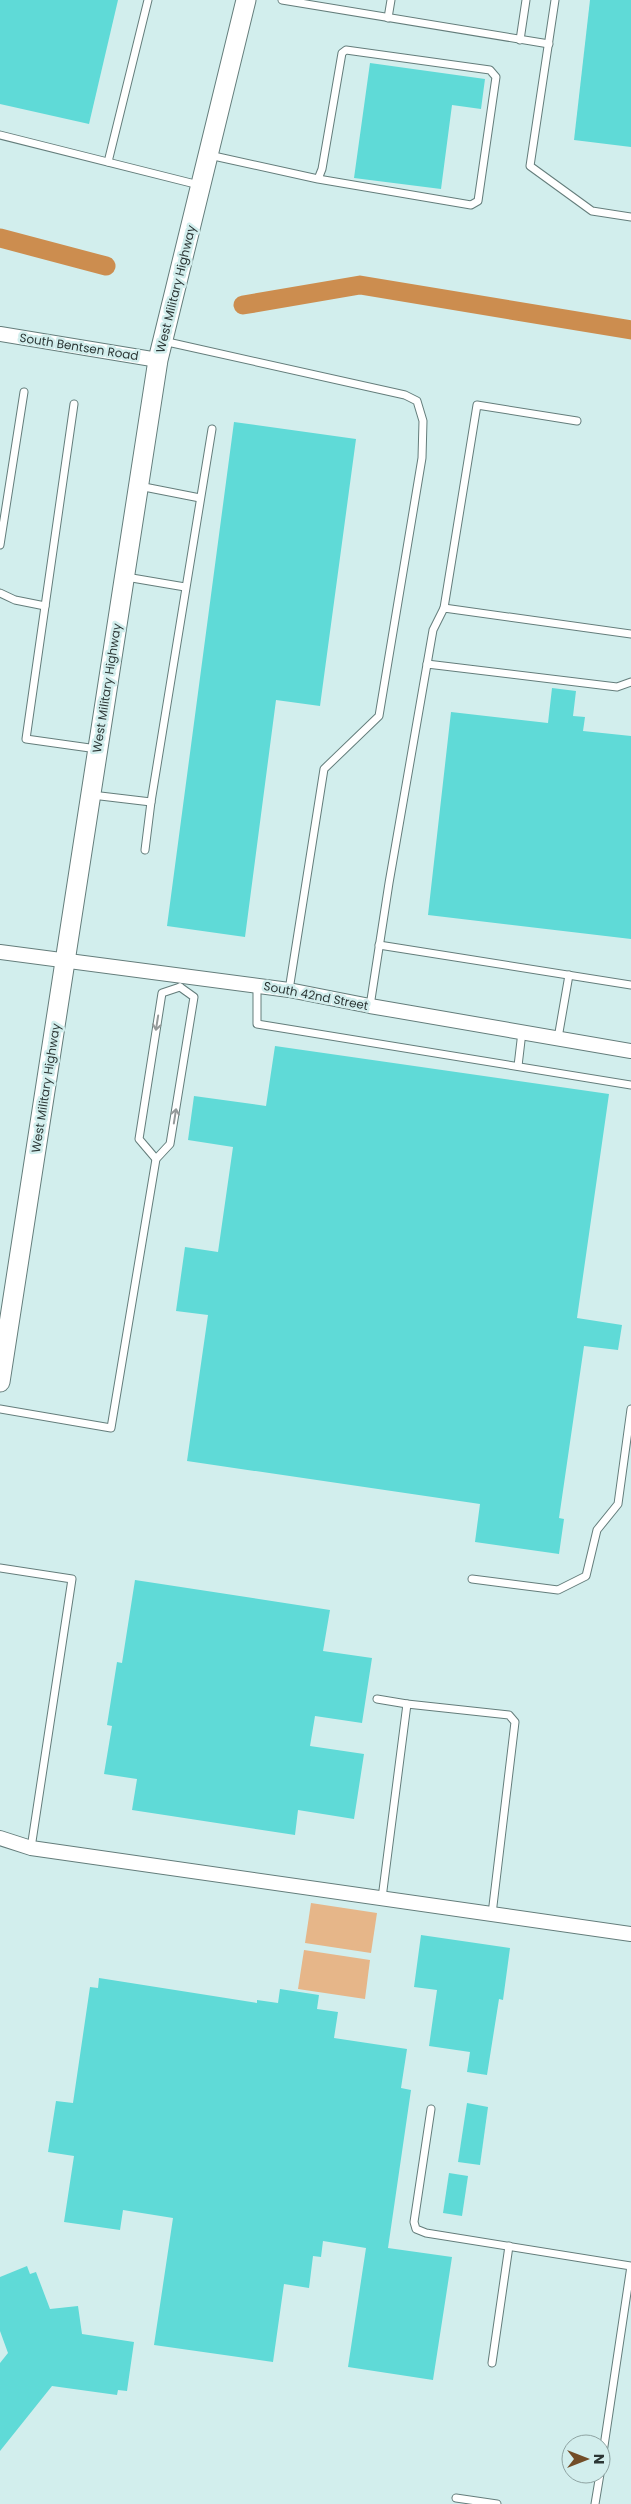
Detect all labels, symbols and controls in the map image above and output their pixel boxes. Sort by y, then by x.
street label: West Military Highway [151,223,200,354]
street label: South Bentsen Road [18,329,140,364]
street label: West Military Highway [88,622,125,754]
street label: South 42nd Street [262,977,370,1014]
one-way arrow [152,1014,162,1030]
street label: West Military Highway [27,1022,64,1154]
one-way arrow [170,1108,180,1124]
north arrow [561,2434,611,2484]
text: N [589,2454,609,2464]

